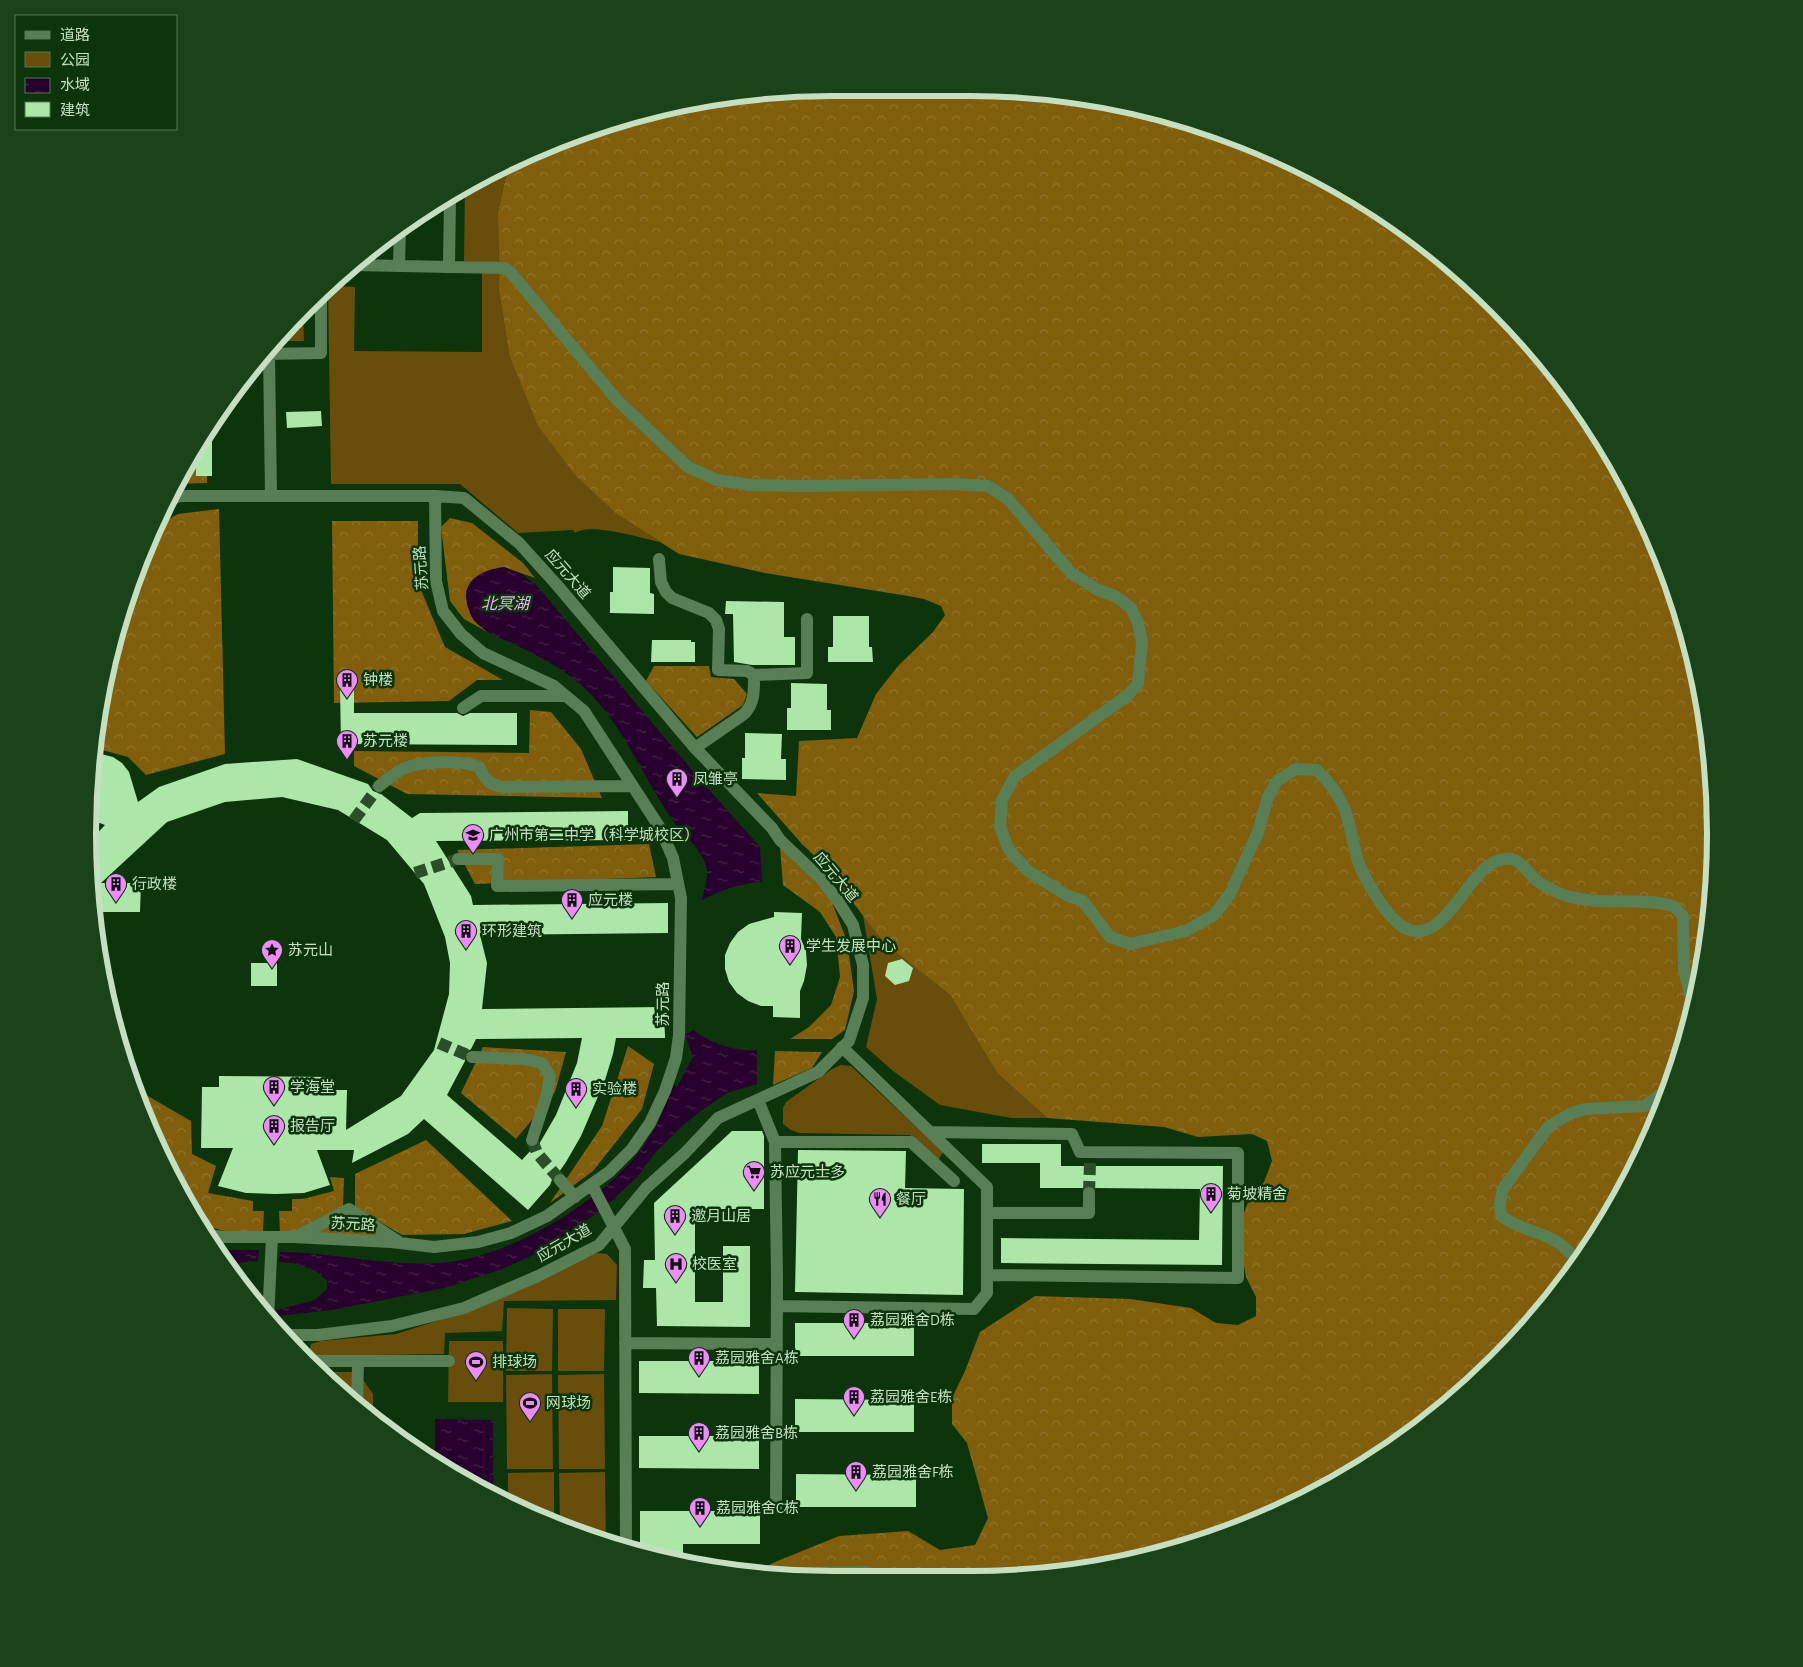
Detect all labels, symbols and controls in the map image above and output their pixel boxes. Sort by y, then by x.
legend [15,15,178,130]
text: 道路 [60,27,90,43]
text: 公园 [60,52,90,68]
text: 水域 [60,77,90,93]
text: 建筑 [60,102,90,118]
street label: 苏元路 [411,545,431,591]
street label: 应元大道 [542,546,594,602]
water label: 北冥湖 [481,595,532,612]
building icon: 钟楼 [335,668,359,699]
place label: 钟楼 [363,672,393,688]
building icon: 苏元楼 [335,729,359,760]
place label: 苏元楼 [363,733,408,749]
building icon: 凤雏亭 [665,767,689,798]
place label: 凤雏亭 [693,771,738,787]
school or university icon: 广州市第二中学（科学城校区） [461,823,485,854]
place label: 广州市第二中学（科学城校区） [489,826,699,843]
street label: 应元大道 [811,849,861,905]
building icon: 行政楼 [104,872,128,903]
place label: 行政楼 [132,876,177,892]
building icon: 应元楼 [560,888,584,919]
place label: 应元楼 [588,892,633,908]
building icon: 环形建筑 [454,919,478,950]
place label: 环形建筑 [482,923,542,939]
building icon: 学生发展中心 [778,934,802,965]
place icon: 苏元山 [260,938,284,969]
place label: 学生发展中心 [806,938,896,954]
place label: 苏元山 [288,942,333,958]
street label: 苏元路 [655,981,671,1027]
building icon: 学海堂 [262,1075,286,1106]
building icon: 实验楼 [564,1077,588,1108]
place label: 学海堂 [290,1079,335,1095]
place label: 实验楼 [592,1081,637,1097]
building icon: 报告厅 [262,1114,286,1145]
place label: 报告厅 [290,1118,335,1134]
supermarket icon: 苏应元士多 [742,1160,766,1191]
place label: 苏应元士多 [770,1164,845,1180]
building icon: 菊坡精舍 [1199,1182,1223,1213]
place label: 菊坡精舍 [1227,1185,1287,1202]
restaurant icon: 餐厅 [868,1187,892,1218]
place label: 餐厅 [896,1191,926,1207]
building icon: 邀月山居 [663,1204,687,1235]
place label: 邀月山居 [691,1208,751,1224]
street label: 苏元路 [330,1215,376,1233]
street label: 应元大道 [534,1221,594,1265]
hospital icon: 校医室 [664,1252,688,1283]
place label: 校医室 [692,1255,737,1272]
building icon: 荔园雅舍D栋 [842,1308,866,1339]
place label: 荔园雅舍D栋 [870,1311,955,1328]
building icon: 荔园雅舍A栋 [687,1346,711,1377]
place label: 荔园雅舍A栋 [715,1349,799,1366]
sports icon: 排球场 [464,1350,488,1381]
place label: 排球场 [492,1354,537,1370]
building icon: 荔园雅舍E栋 [842,1385,866,1416]
place label: 荔园雅舍E栋 [870,1388,952,1405]
sports icon: 网球场 [518,1391,542,1422]
place label: 网球场 [546,1395,591,1411]
building icon: 荔园雅舍B栋 [687,1421,711,1452]
place label: 荔园雅舍B栋 [715,1424,798,1441]
building icon: 荔园雅舍F栋 [844,1460,868,1491]
place label: 荔园雅舍F栋 [872,1463,954,1480]
building icon: 荔园雅舍C栋 [688,1496,712,1527]
place label: 荔园雅舍C栋 [716,1499,799,1516]

